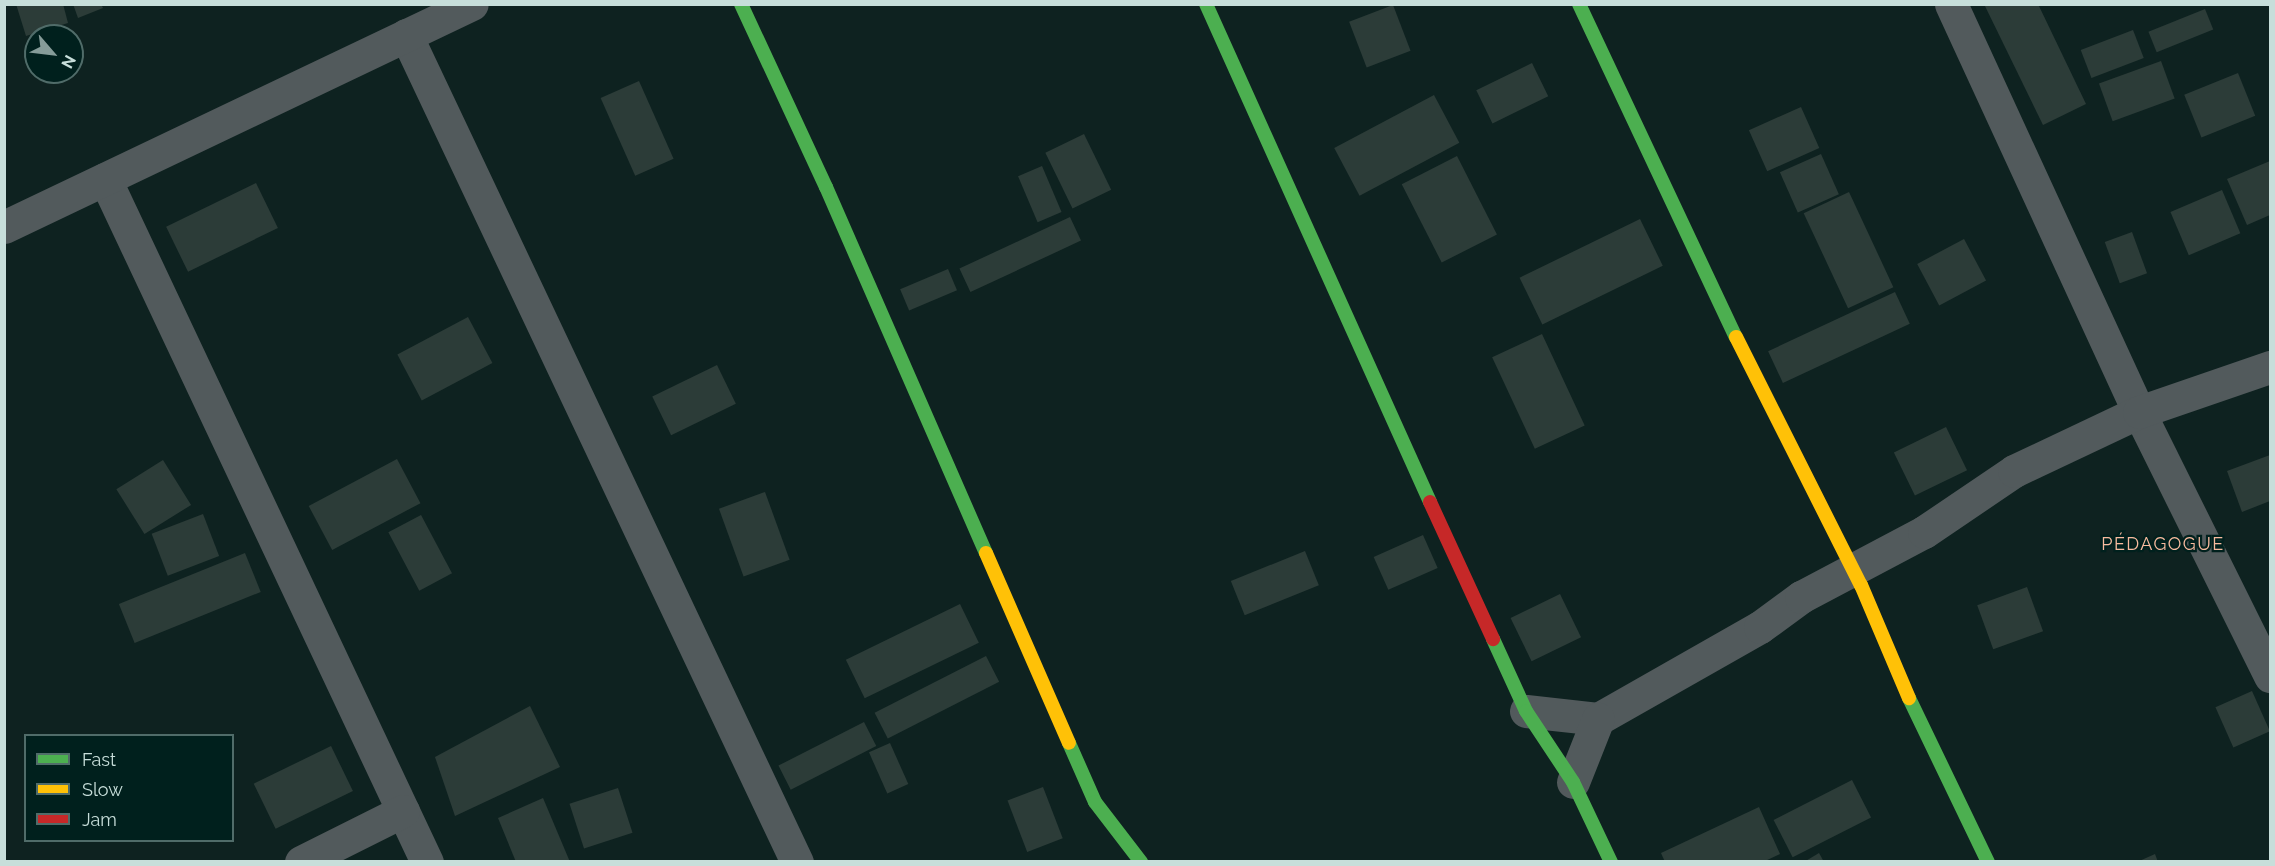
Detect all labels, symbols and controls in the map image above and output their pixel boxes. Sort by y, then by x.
north arrow [24,24,84,84]
text: N [57,52,80,72]
district label: PÉDAGOGUE [2101,533,2225,555]
legend [24,734,234,842]
text: Fast [82,749,116,770]
text: Slow [82,779,123,800]
text: Jam [82,809,117,830]

